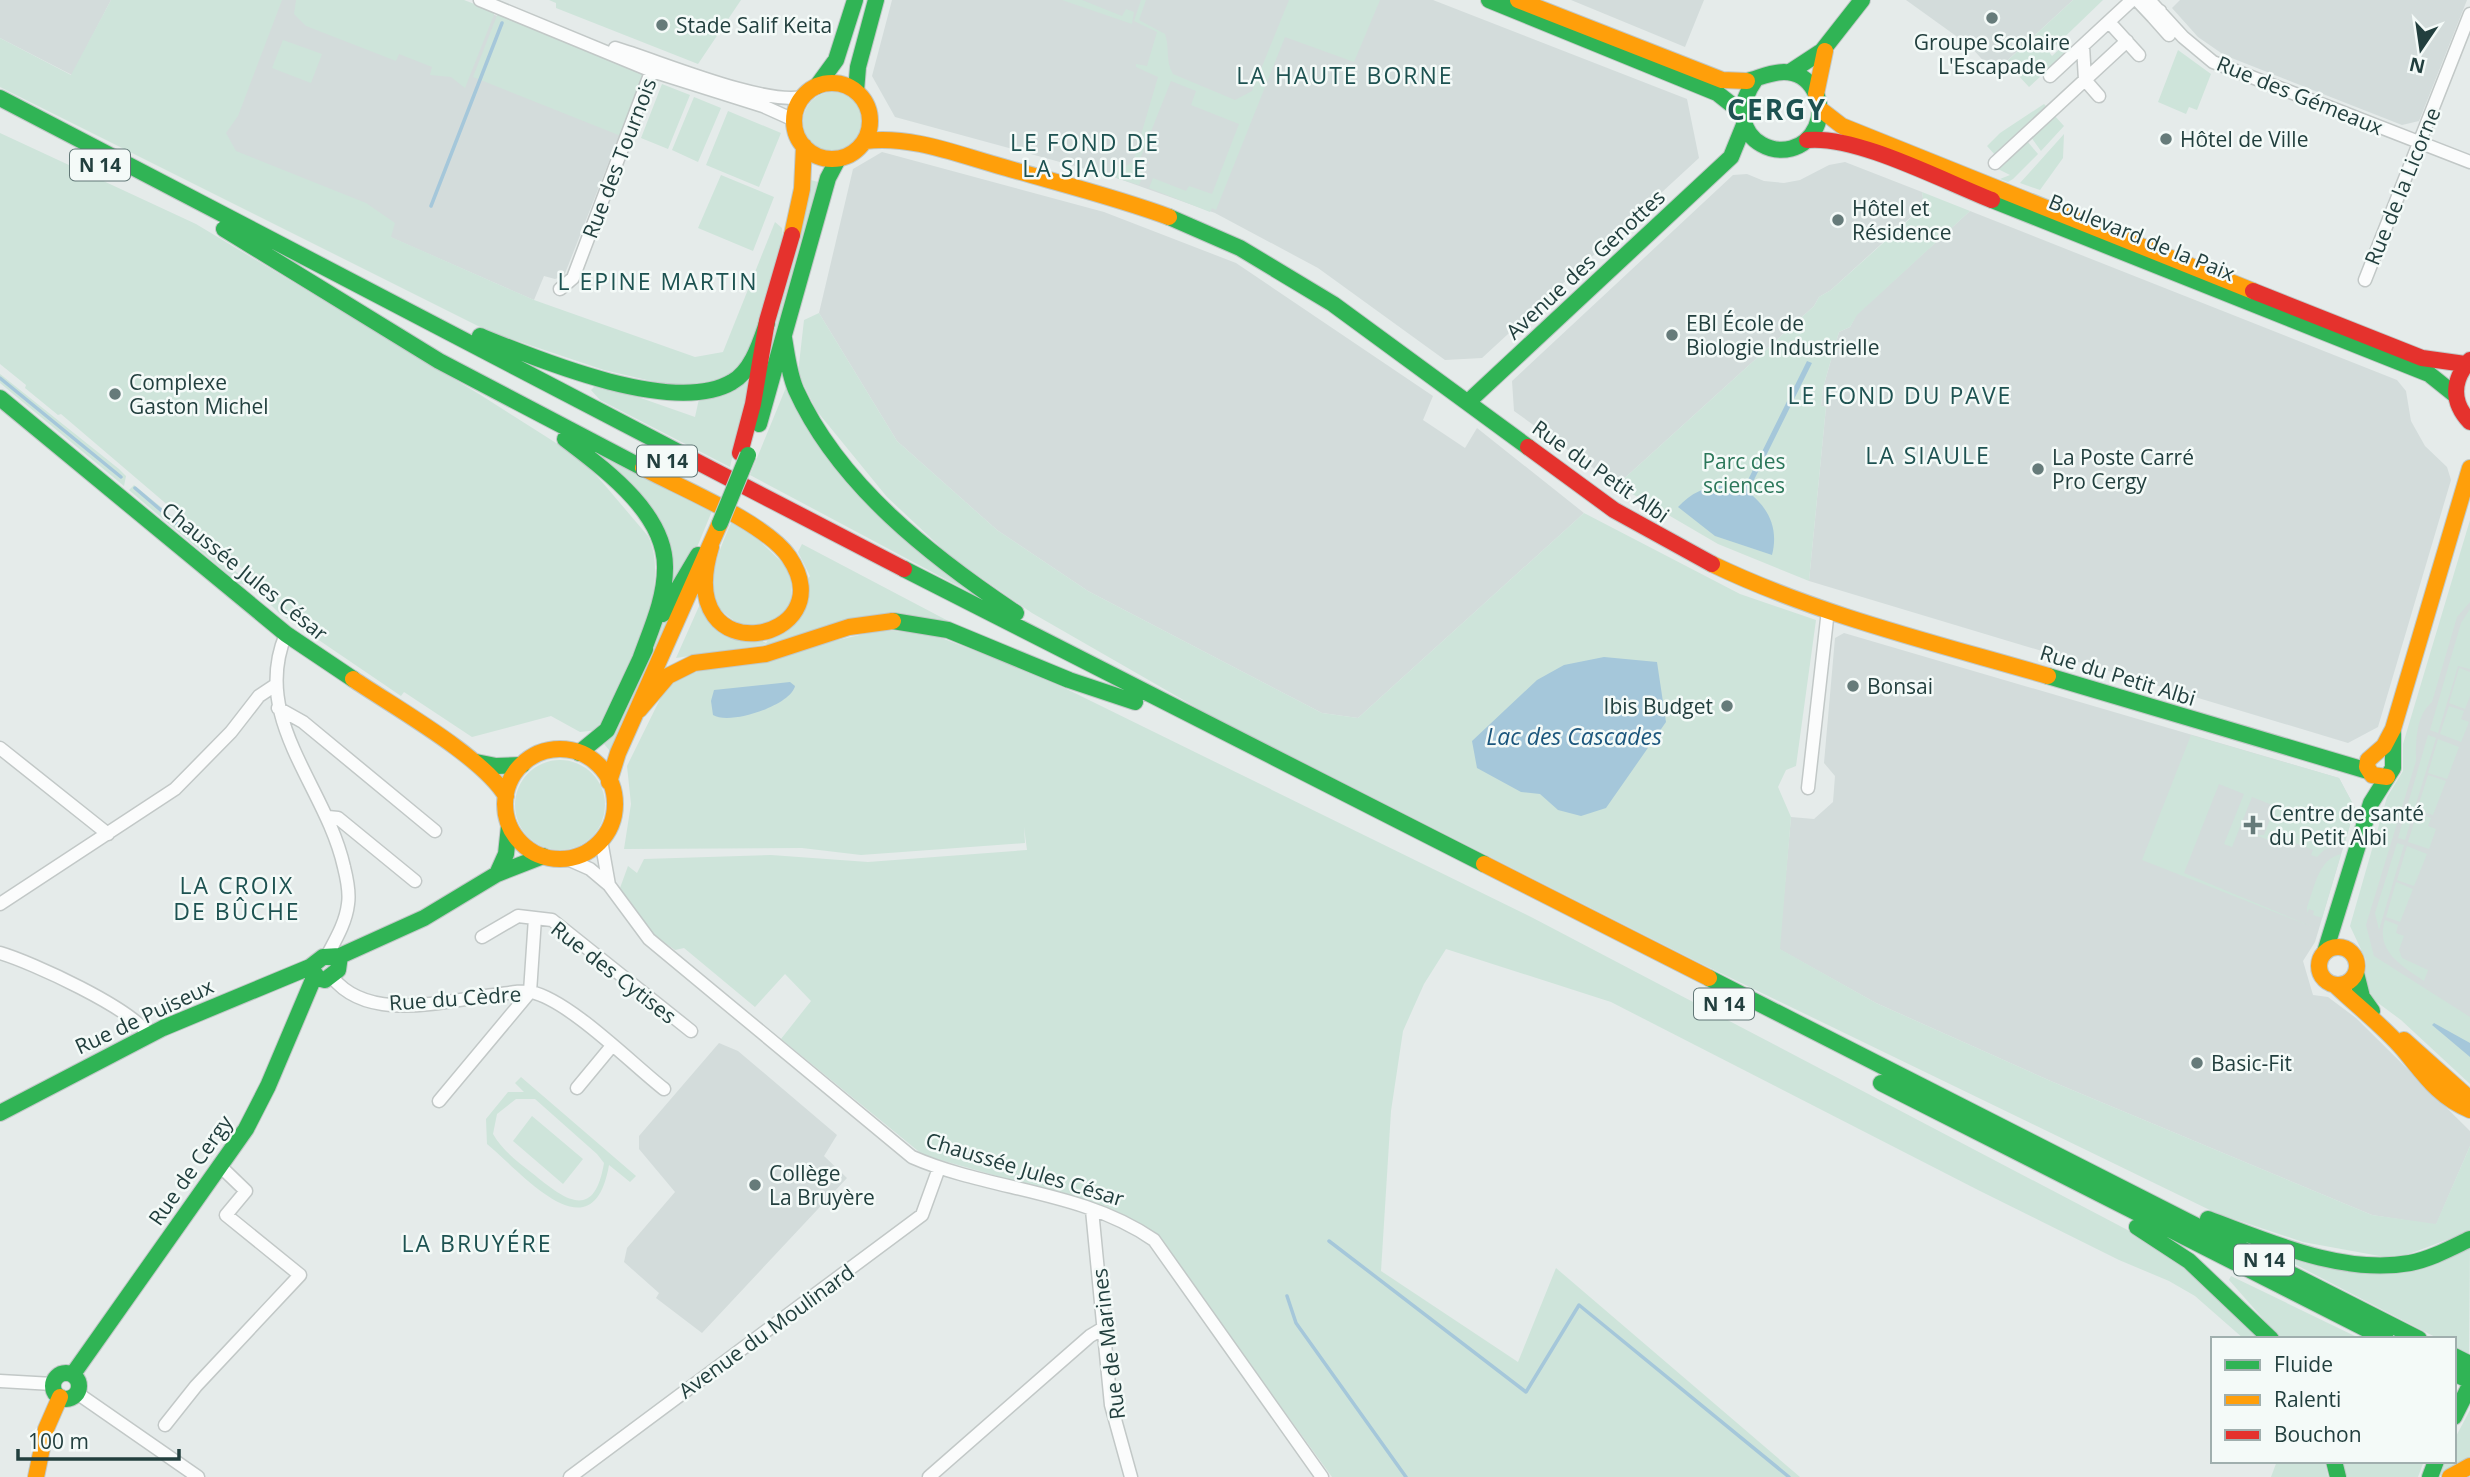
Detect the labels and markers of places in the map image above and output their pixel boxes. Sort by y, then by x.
marker: Groupe Scolaire L'Escapade [1984,10,2000,26]
place label: Stade Salif Keita [676,11,832,39]
marker: Stade Salif Keita [654,17,670,33]
place label: Groupe Scolaire L'Escapade [1914,28,2070,80]
place label: Hôtel de Ville [2180,125,2308,153]
marker: Hôtel de Ville [2158,131,2174,147]
place label: Hôtel et Résidence [1852,194,1951,246]
marker: Hôtel et Résidence [1830,212,1846,228]
place label: EBI École de Biologie Industrielle [1686,309,1879,361]
marker: EBI École de Biologie Industrielle [1664,327,1680,343]
place label: Complexe Gaston Michel [129,368,269,420]
marker: Complexe Gaston Michel [107,386,123,402]
place label: La Poste Carré Pro Cergy [2052,443,2194,495]
marker: La Poste Carré Pro Cergy [2030,461,2046,477]
place label: Bonsai [1867,672,1933,700]
marker: Bonsai [1845,678,1861,694]
place label: Ibis Budget [1604,692,1713,720]
marker: Ibis Budget [1719,698,1735,714]
place label: Centre de santé du Petit Albi [2269,799,2424,851]
marker: Centre de santé du Petit Albi [2243,815,2263,835]
place label: Basic-Fit [2211,1049,2292,1077]
marker: Basic-Fit [2189,1055,2205,1071]
place label: Collège La Bruyère [769,1159,875,1211]
marker: Collège La Bruyère [747,1177,763,1193]

